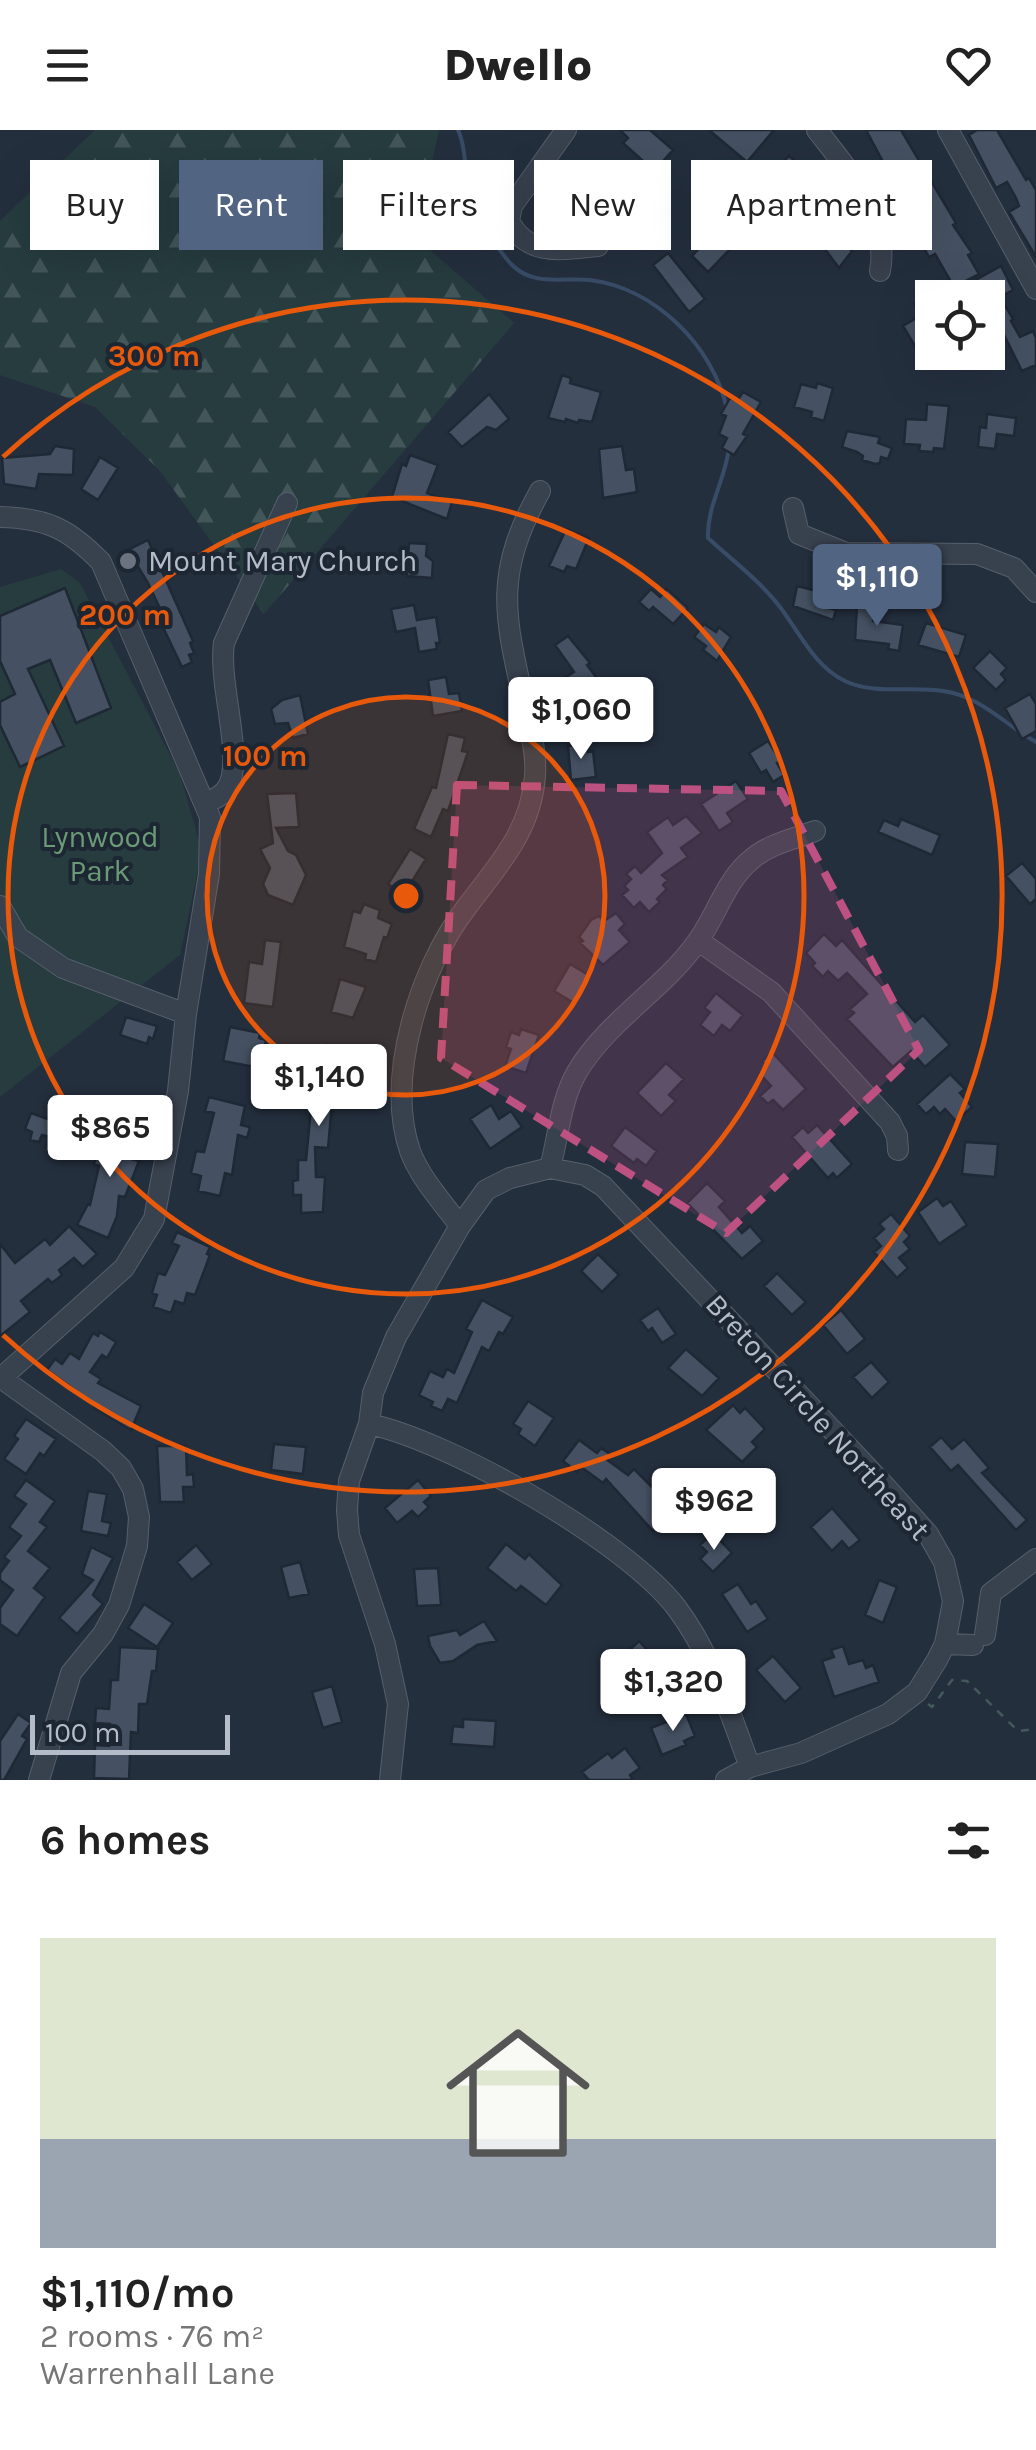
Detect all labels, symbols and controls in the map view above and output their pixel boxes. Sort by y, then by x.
icon: menu [40,38,95,93]
icon: heart [941,38,996,93]
text: Dwello [444,39,592,91]
chip: Buy [30,160,159,250]
chip: Rent [179,160,323,250]
chip: Filters [343,160,514,250]
chip: New [534,160,671,250]
chip: Apartment [691,160,932,250]
map controls [915,280,1005,370]
button: locate [915,280,1005,370]
text: 300 m [108,338,200,374]
place label: Mount Mary Church [148,543,417,579]
pin: $1,110 [796,544,958,629]
marker: Mount Mary Church [117,550,139,572]
text: $1,110 [835,558,919,595]
text: 200 m [79,597,171,633]
pin: $1,060 [500,677,662,762]
text: $1,060 [530,691,632,728]
text: 100 m [223,738,307,774]
park label: Lynwood Park [41,819,159,889]
centre of rings [388,878,424,914]
pin: $1,140 [238,1044,400,1129]
text: $1,140 [273,1058,365,1095]
pin: $865 [51,1095,169,1180]
text: $865 [70,1109,150,1146]
street label: Breton Circle Northeast [698,1287,938,1547]
pin: $962 [655,1468,773,1553]
text: $962 [674,1482,754,1519]
pin: $1,320 [592,1649,754,1734]
text: $1,320 [622,1663,724,1700]
scale bar [30,1710,230,1754]
text: 100 m [45,1716,120,1749]
icon: filters [941,1813,996,1868]
text: 6 homes [40,1815,210,1865]
icon: home [428,2003,608,2183]
text: $1,110/mo [40,2268,234,2318]
text: 2 rooms · 76 m² [40,2318,264,2355]
text: Warrenhall Lane [40,2355,275,2392]

